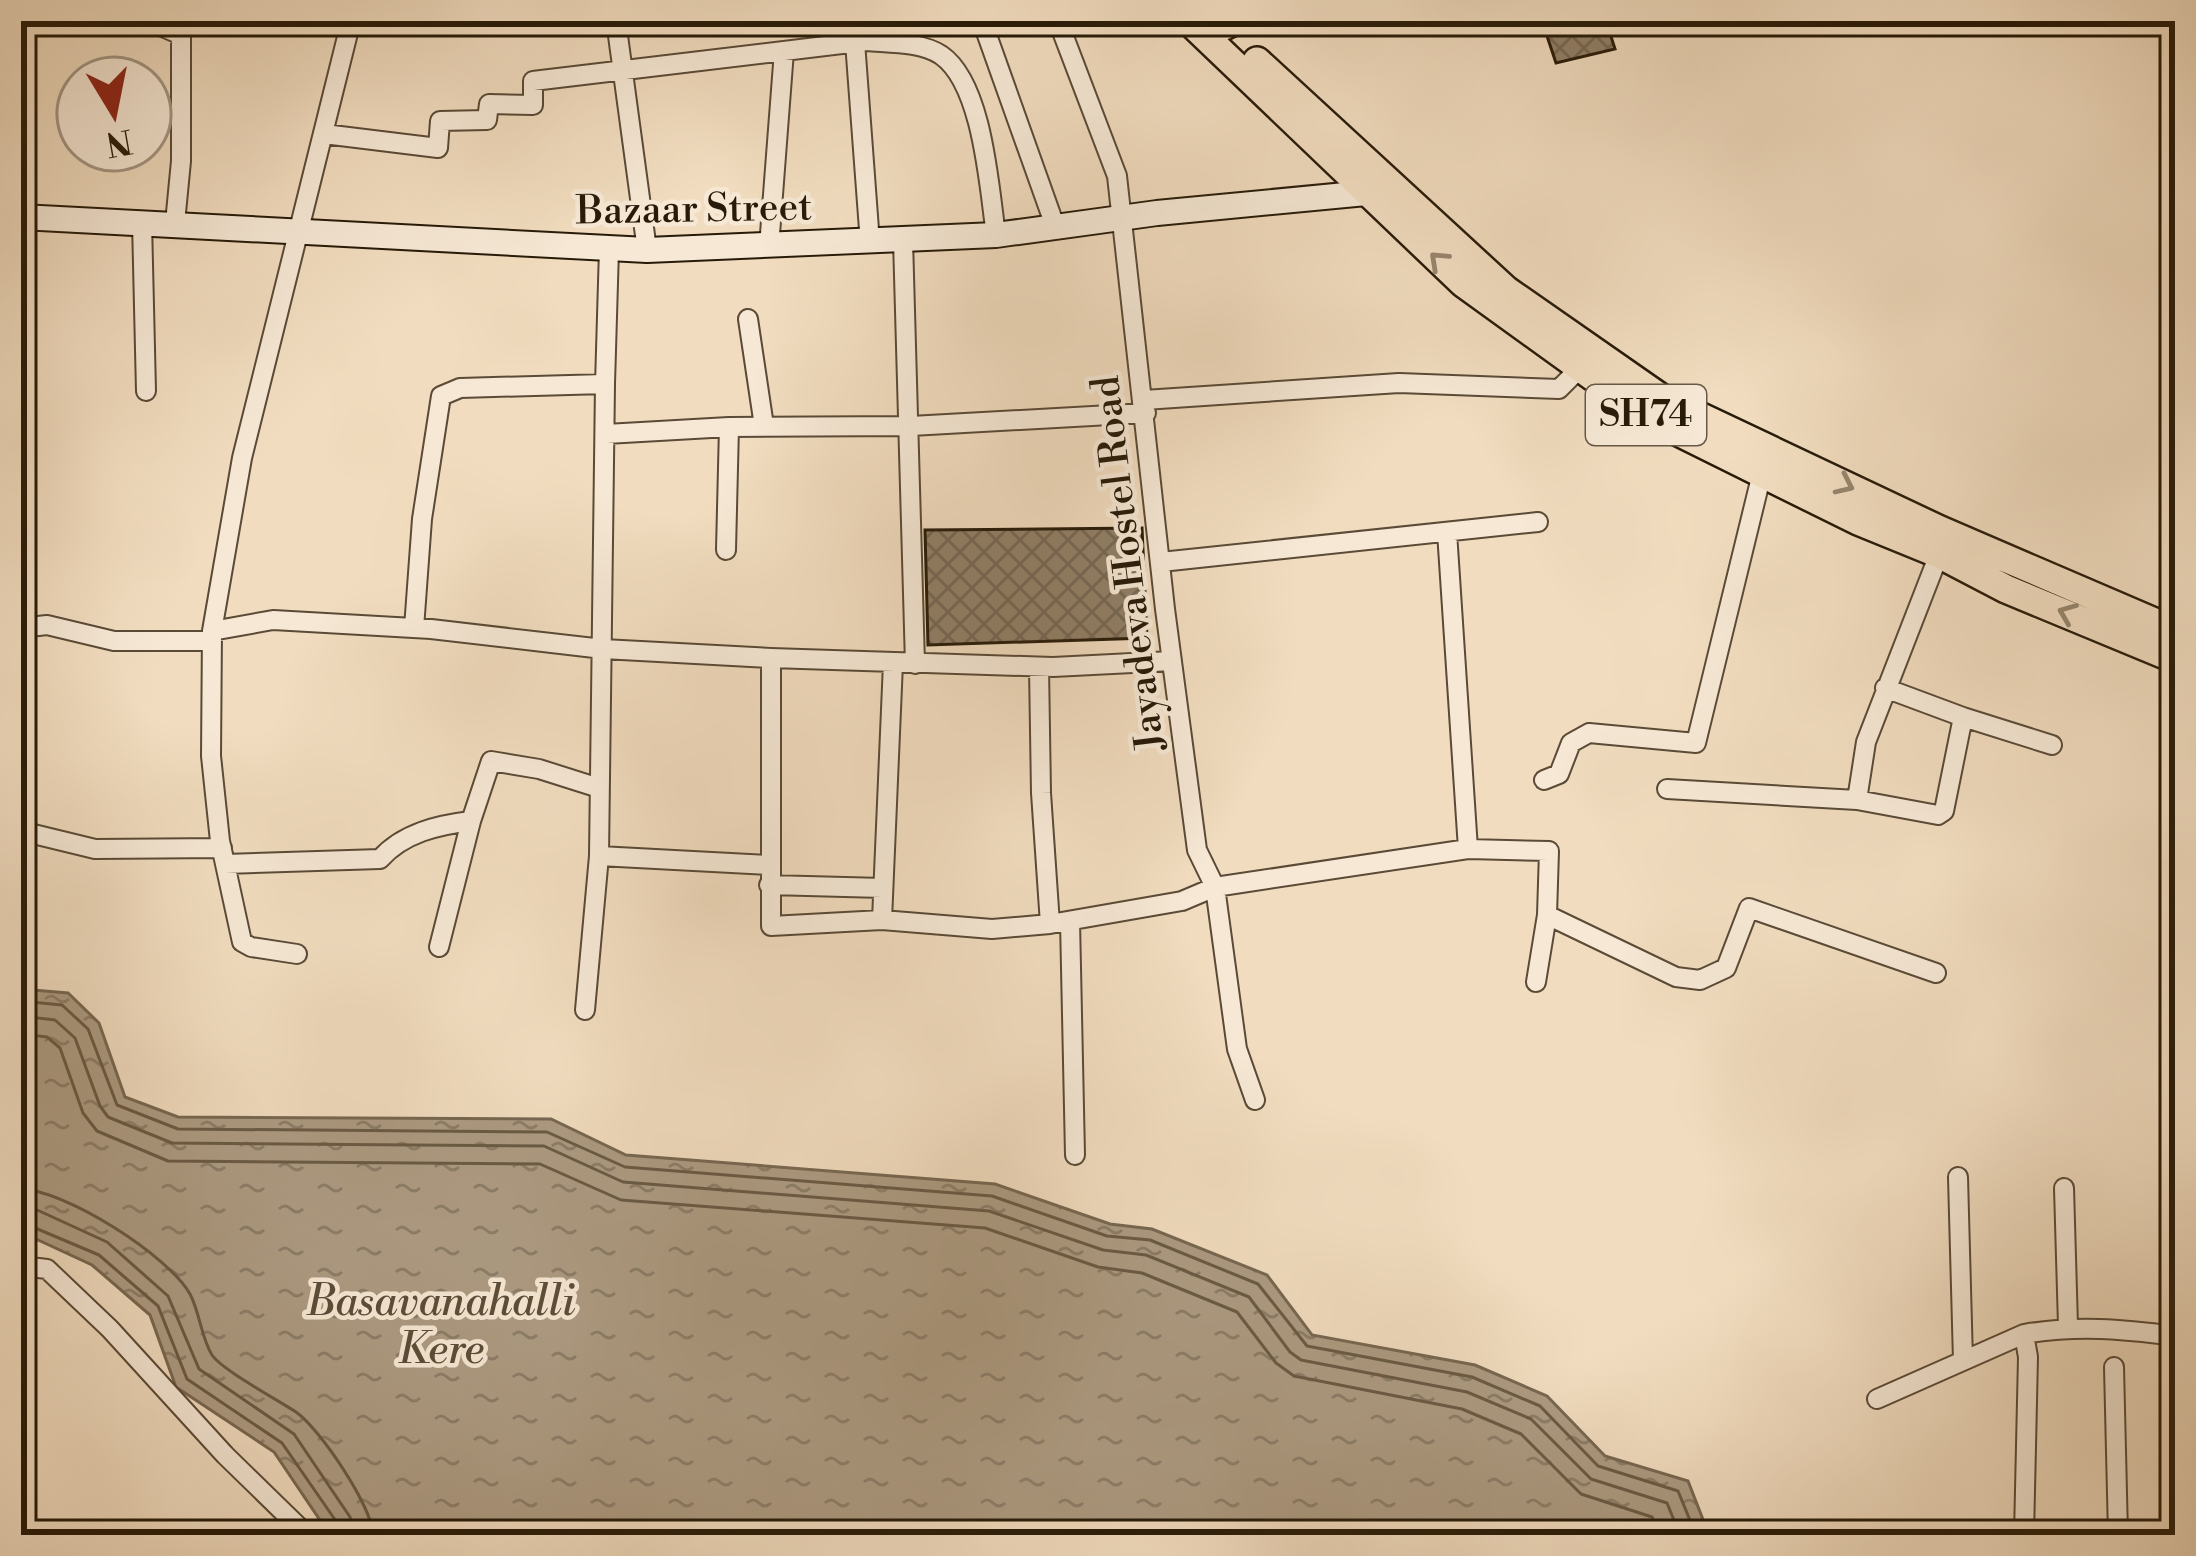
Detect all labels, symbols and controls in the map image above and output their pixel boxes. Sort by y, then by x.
north arrow [54,54,174,174]
text: N [102,119,135,164]
street label: Bazaar Street [575,183,813,237]
one-way arrow [1430,252,1452,274]
street label: Jayadeva Hostel Road [1082,373,1177,755]
road number: SH74 [1586,385,1706,445]
one-way arrow [1833,471,1854,494]
one-way arrow [2058,603,2079,627]
water label: Basavanahalli Kere [306,1276,576,1377]

